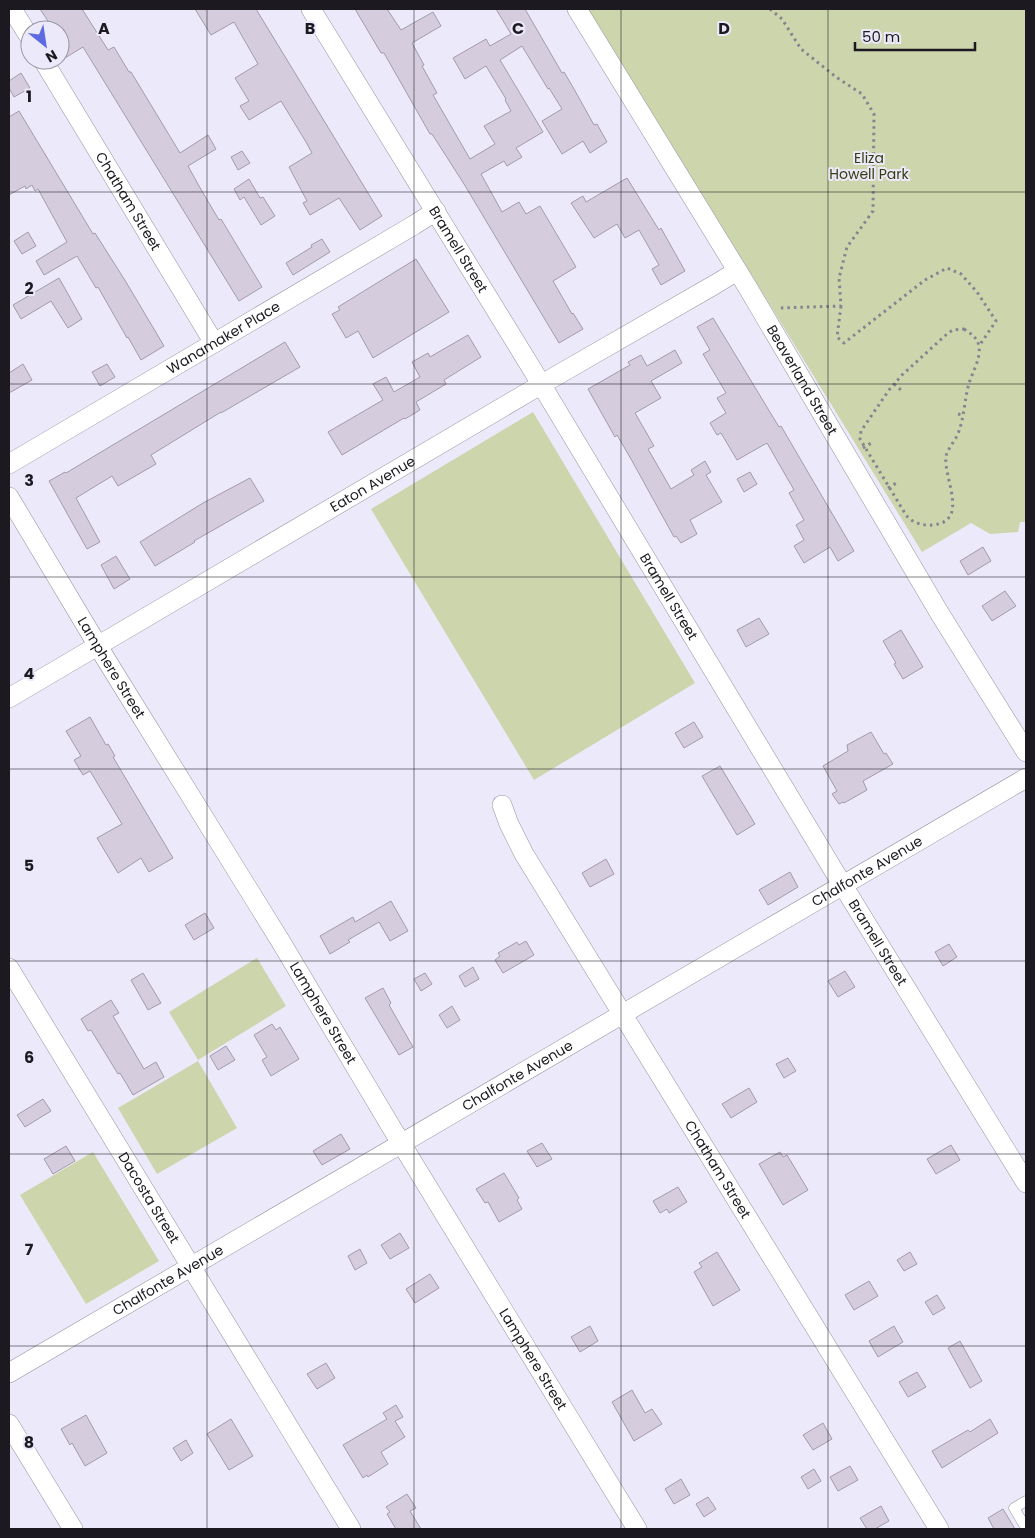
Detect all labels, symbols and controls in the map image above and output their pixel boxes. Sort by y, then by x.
text: A [98,17,110,40]
text: B [305,17,315,40]
text: C [512,17,524,40]
text: D [718,17,730,40]
north arrow [20,20,70,70]
scale bar [855,20,975,52]
text: 50 m [862,26,900,47]
text: N [42,45,61,68]
text: 1 [26,85,32,108]
street label: Chatham Street [91,148,166,254]
park label: Eliza Howell Park [829,148,910,184]
street label: Bramell Street [424,202,493,296]
text: 2 [24,277,34,300]
street label: Wanamaker Place [163,296,284,379]
street label: Beaverland Street [762,321,842,439]
street label: Eaton Avenue [326,451,419,517]
text: 3 [24,469,34,492]
street label: Bramell Street [635,549,703,644]
street label: Lamphere Street [73,613,150,722]
text: 4 [24,662,35,685]
street label: Chalfonte Avenue [808,831,926,911]
text: 5 [24,854,34,877]
street label: Bramell Street [844,895,912,989]
street label: Lamphere Street [285,958,361,1068]
street label: Chalfonte Avenue [458,1035,577,1116]
text: 6 [24,1046,34,1069]
street label: Chatham Street [680,1116,756,1222]
street label: Dacosta Street [114,1148,185,1247]
text: 7 [25,1238,34,1261]
street label: Chalfonte Avenue [109,1240,227,1320]
street label: Lamphere Street [494,1305,572,1414]
text: 8 [24,1431,34,1454]

